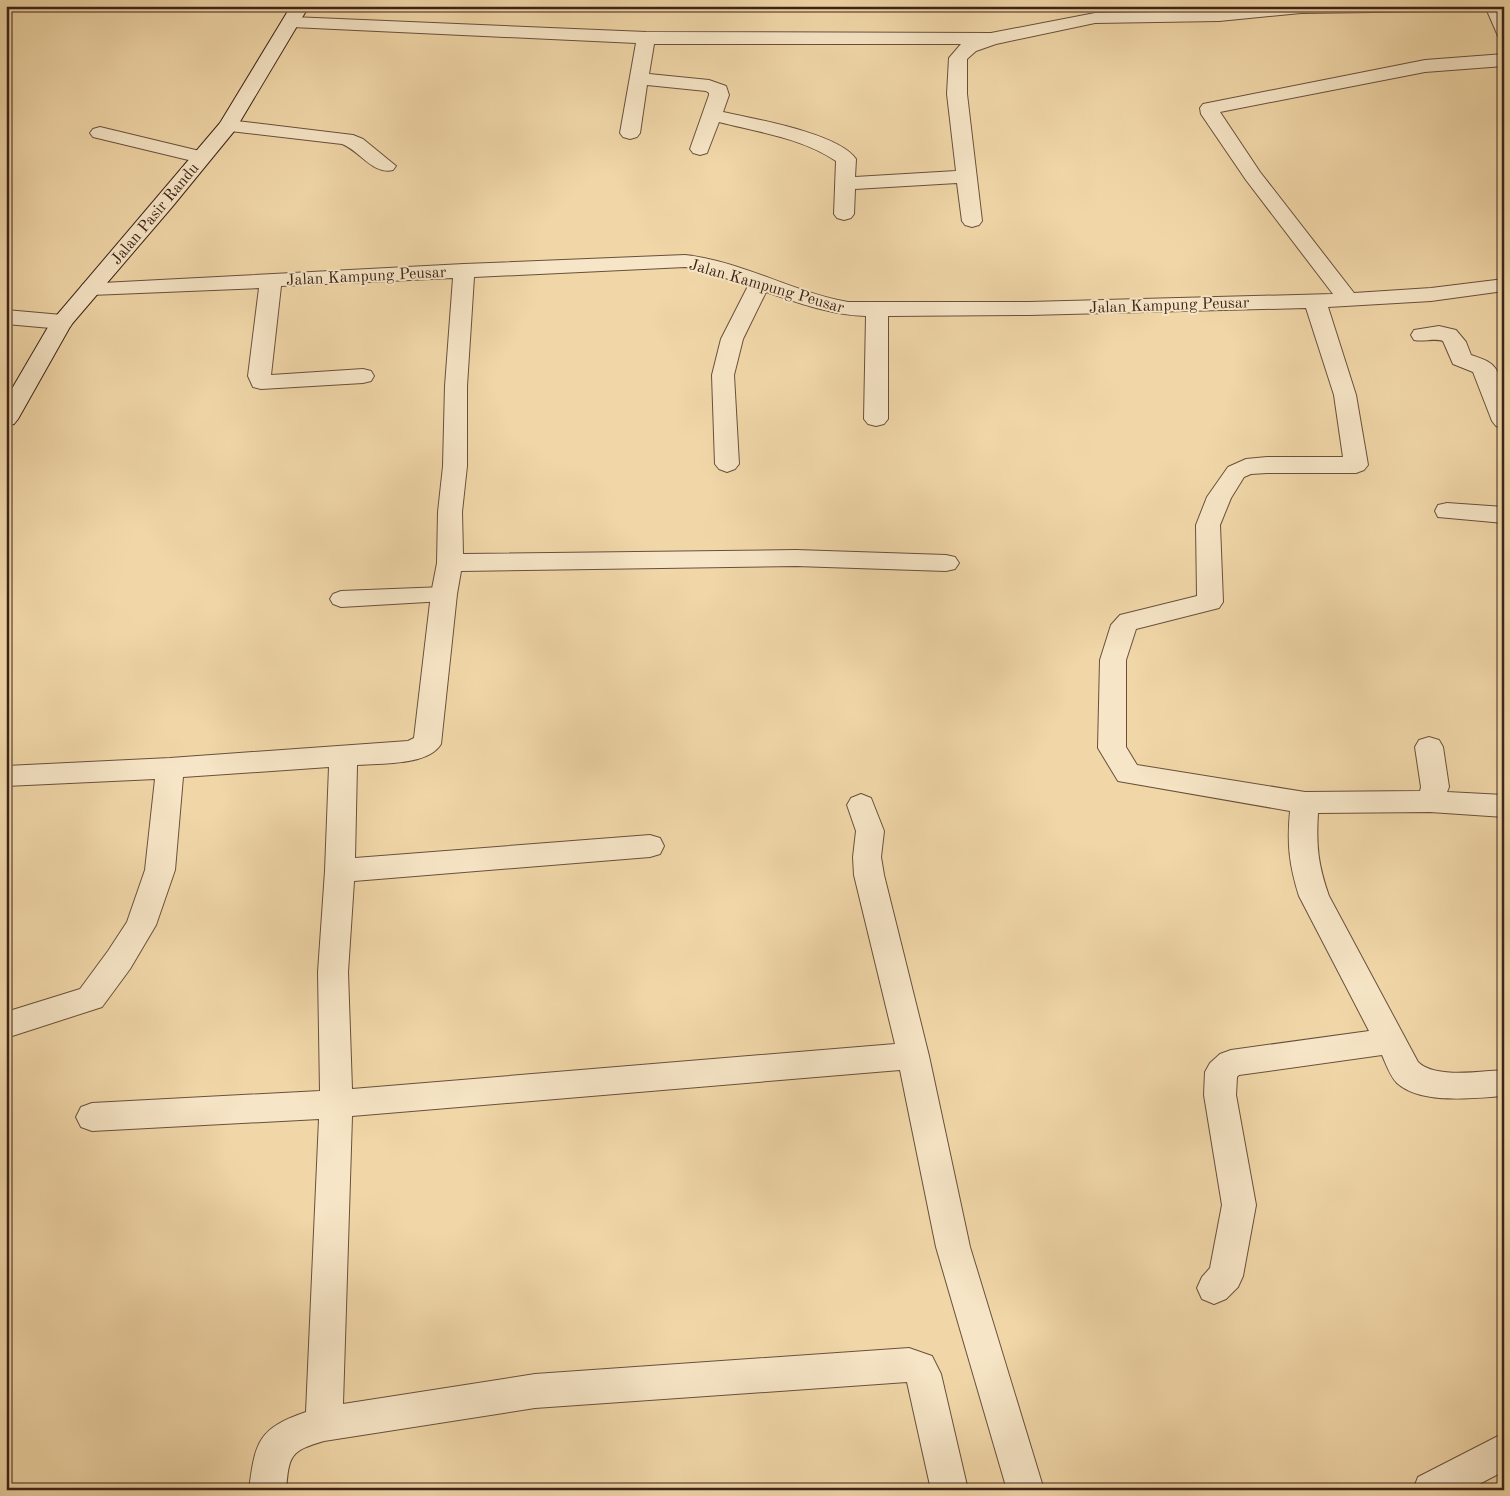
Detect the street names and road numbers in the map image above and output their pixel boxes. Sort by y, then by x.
street label: Jalan Pasir Randu [109,160,203,268]
street label: Jalan Kampung Peusar [687,257,846,317]
street label: Jalan Kampung Peusar [286,265,447,289]
street label: Jalan Kampung Peusar [1089,295,1250,317]

